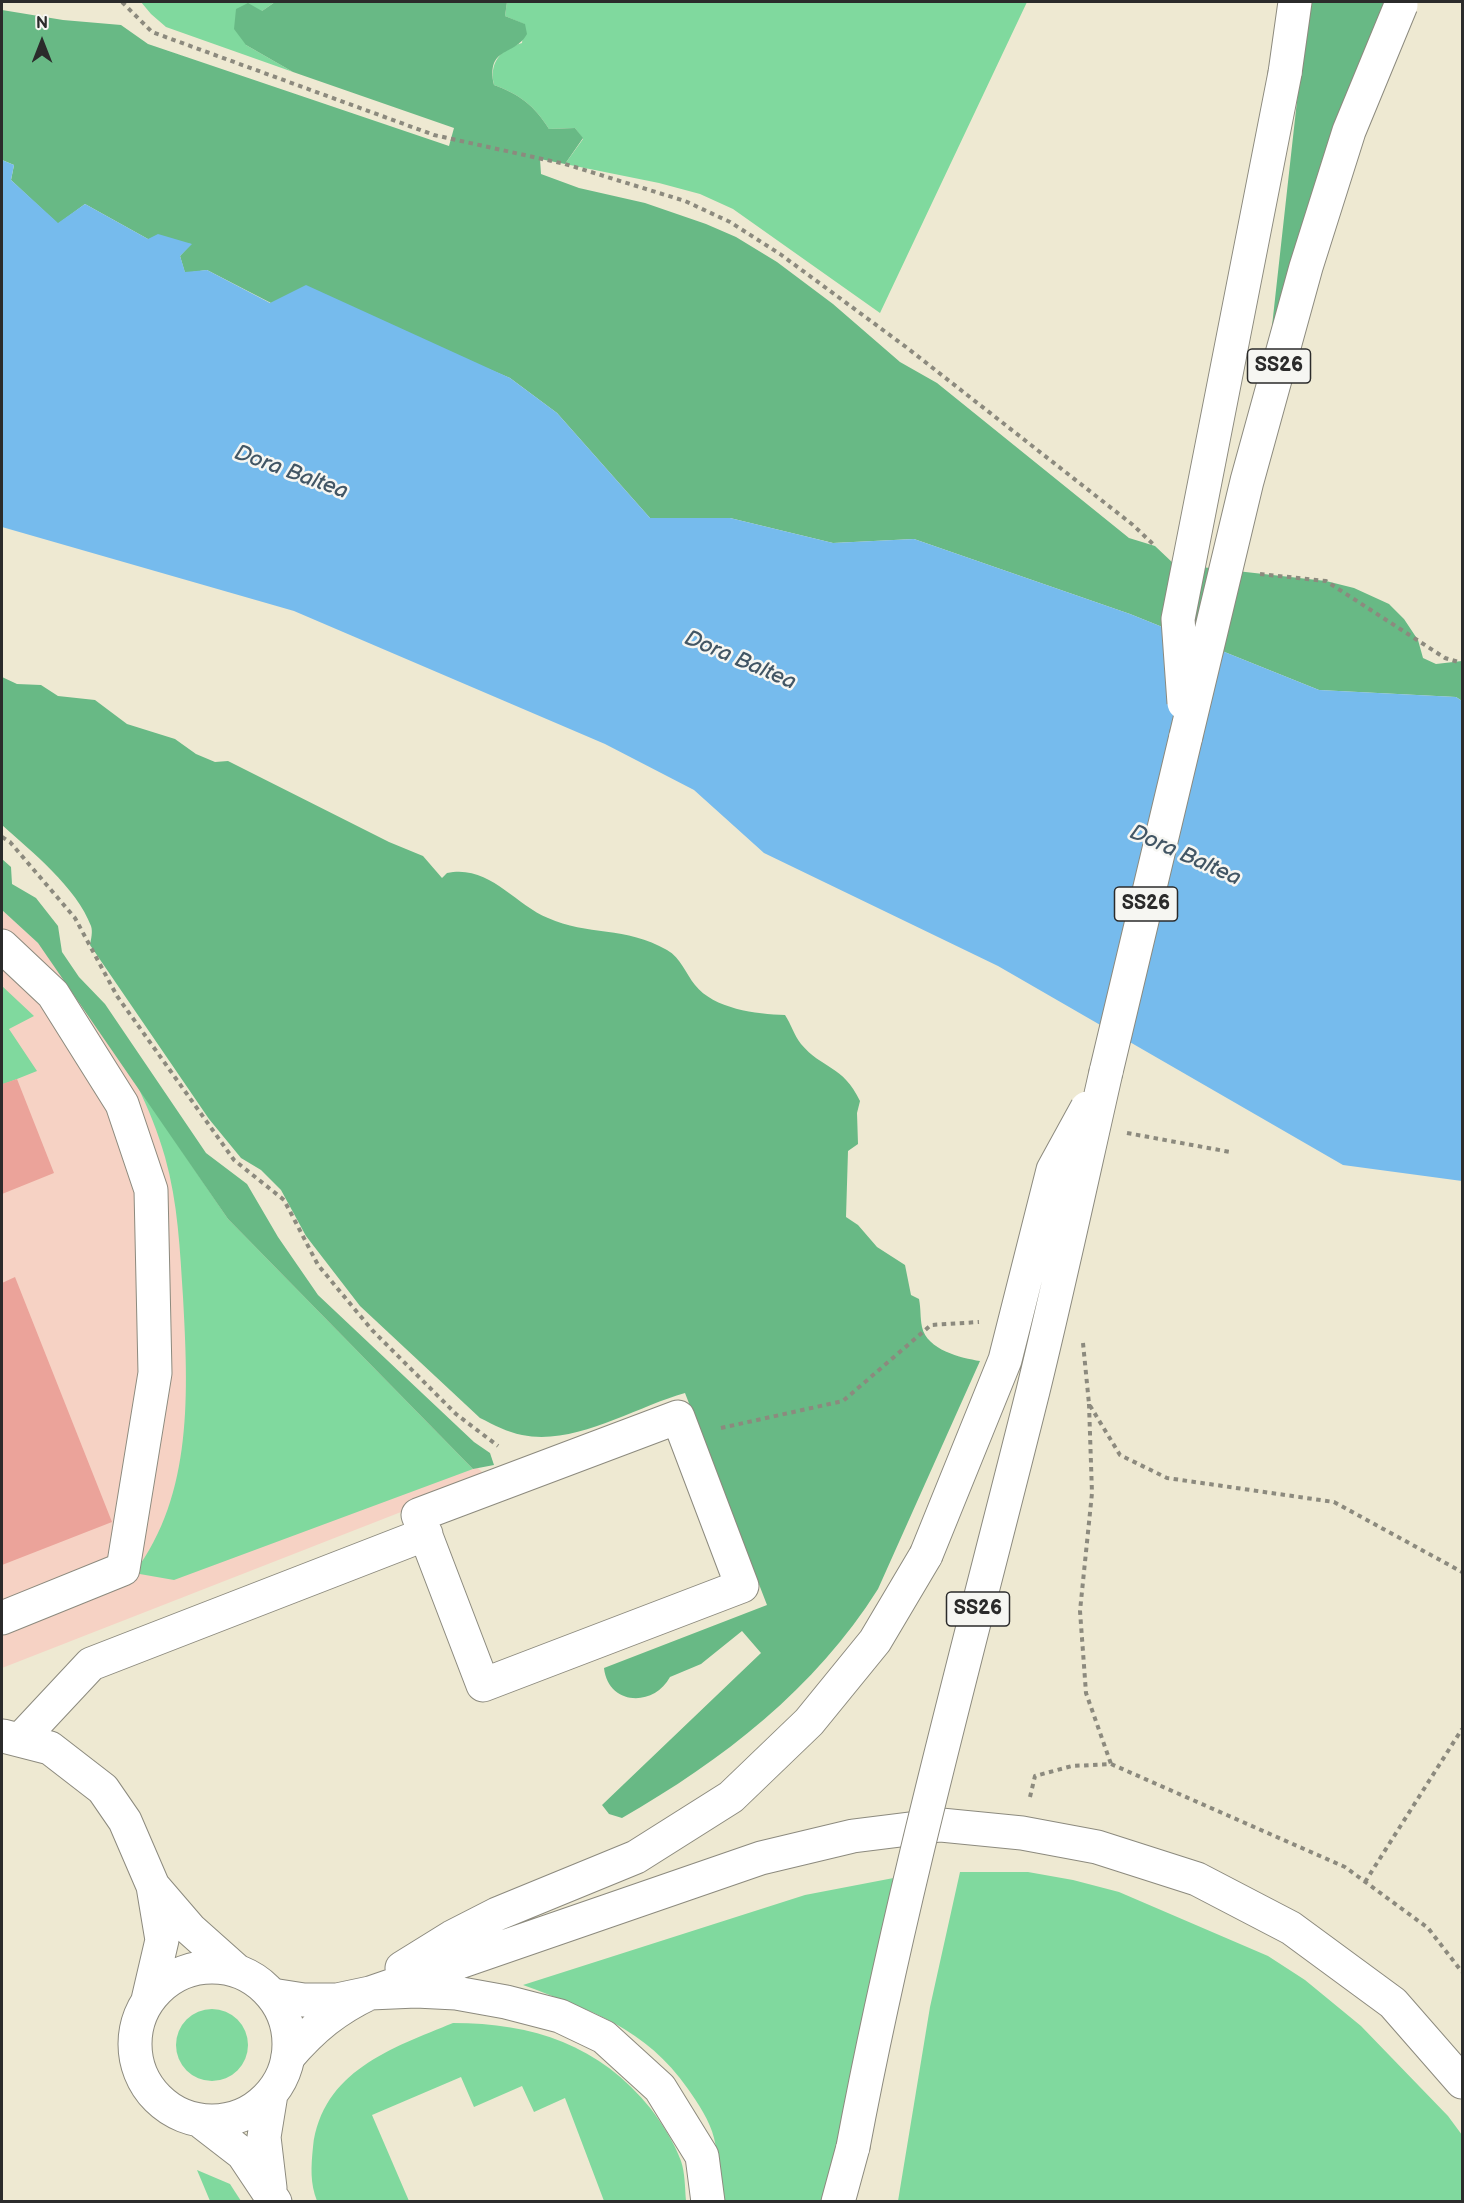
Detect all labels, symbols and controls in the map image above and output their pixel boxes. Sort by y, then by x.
north arrow [12,12,72,72]
text: N [36,14,48,33]
road number: SS26 [1248,349,1310,383]
water label: Dora Baltea [231,440,351,506]
water label: Dora Baltea [680,626,800,696]
water label: Dora Baltea [1125,820,1245,892]
road number: SS26 [1114,887,1178,921]
road number: SS26 [946,1592,1010,1626]

